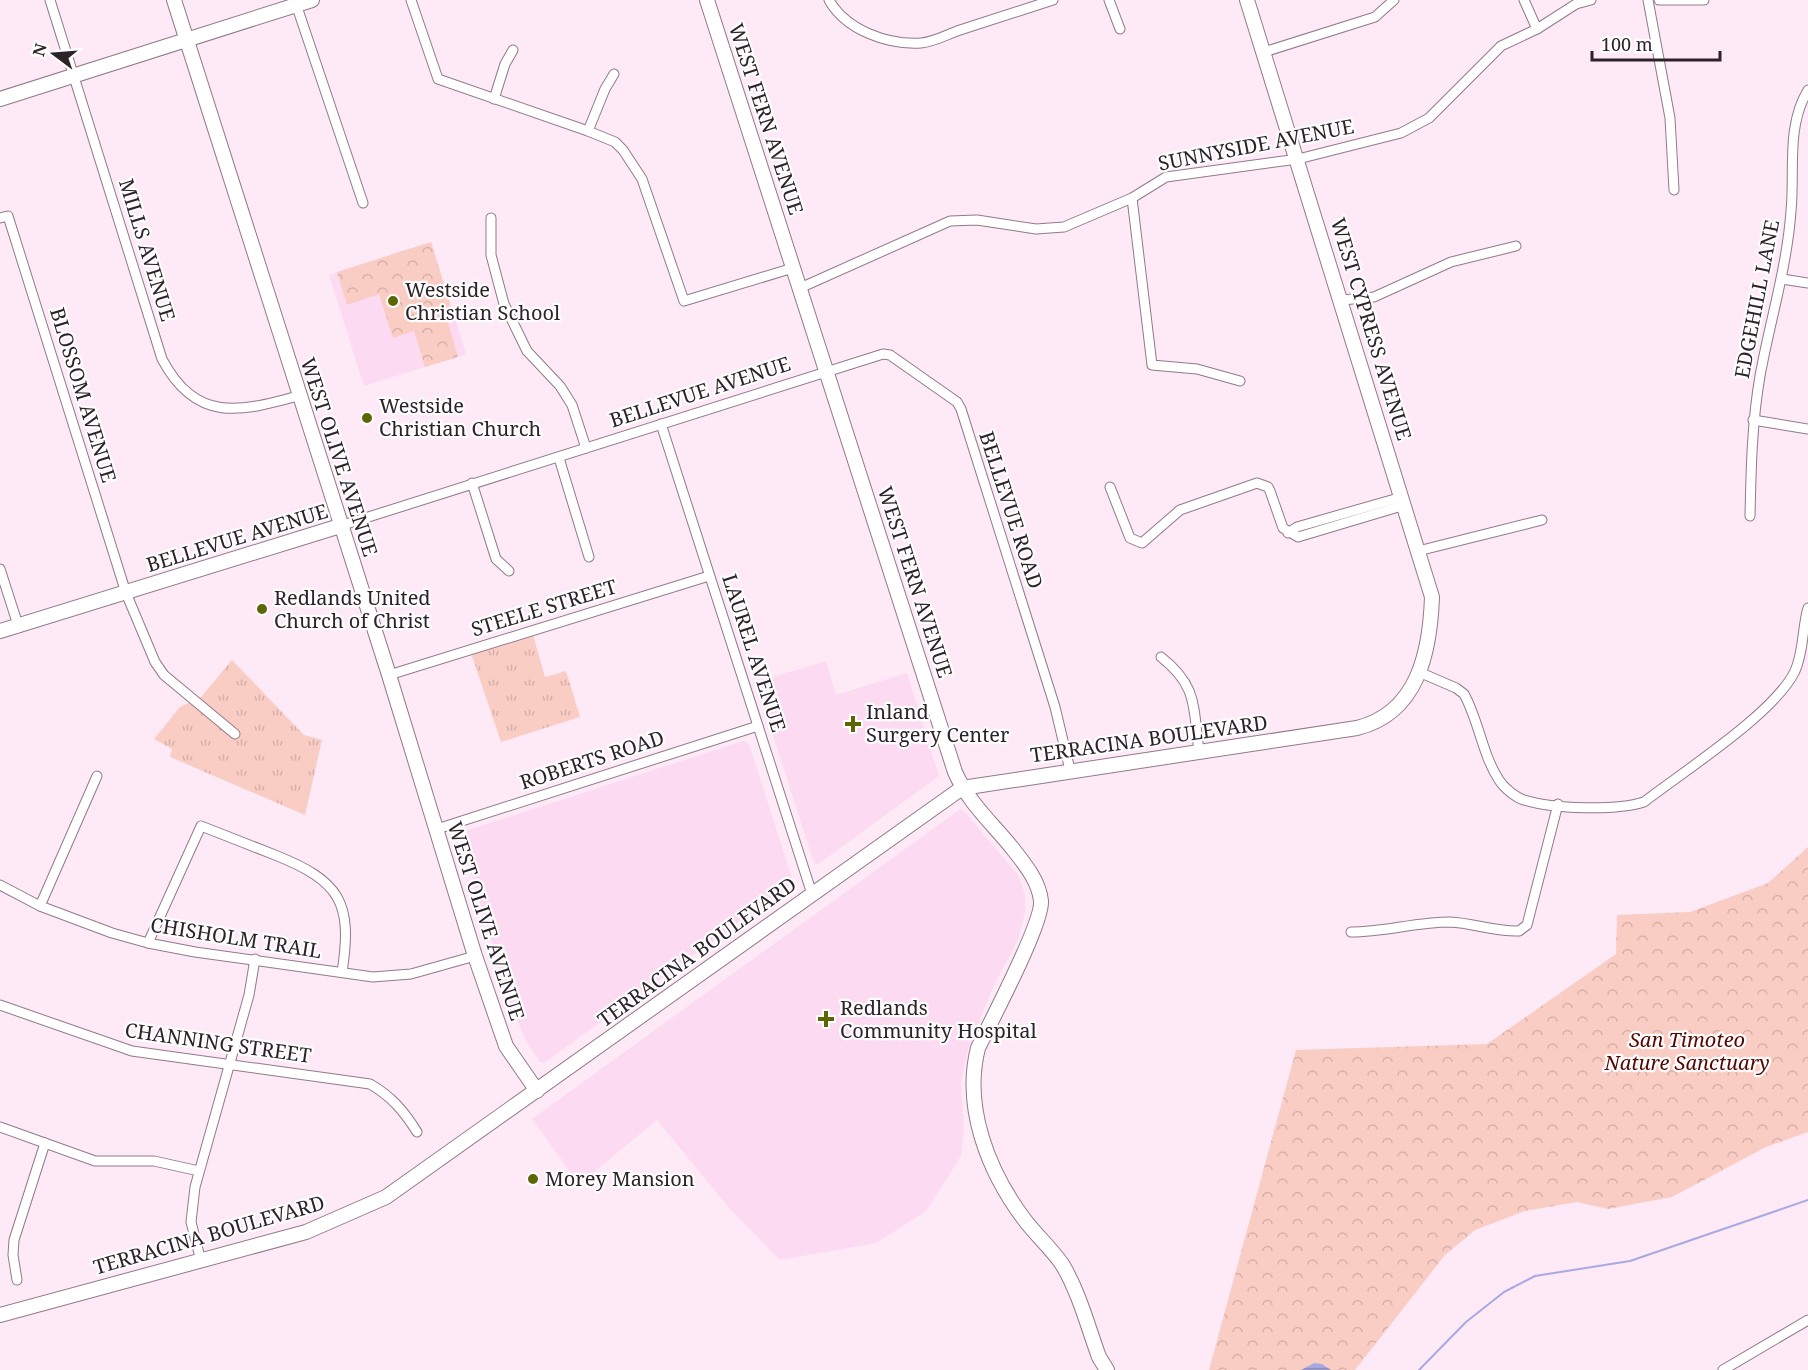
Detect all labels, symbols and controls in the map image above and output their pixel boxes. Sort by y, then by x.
street label: WEST FERN AVENUE [723,20,810,218]
north arrow [24,24,84,84]
scale bar [1592,24,1720,62]
text: 100 m [1601,32,1653,56]
text: N [27,40,52,59]
street label: SUNNYSIDE AVENUE [1156,112,1356,177]
street label: MILLS AVENUE [113,175,182,324]
street label: WEST CYPRESS AVENUE [1325,214,1418,443]
street label: EDGEHILL LANE [1728,217,1785,381]
place label: Westside Christian School [405,276,560,326]
marker: Westside Christian School [386,294,400,308]
street label: BLOSSOM AVENUE [44,304,123,486]
street label: BELLEVUE AVENUE [606,350,794,433]
street label: WEST OLIVE AVENUE [295,354,384,560]
place label: Westside Christian Church [379,392,542,442]
marker: Westside Christian Church [360,411,374,425]
street label: BELLEVUE ROAD [973,428,1050,592]
street label: WEST FERN AVENUE [872,483,959,681]
street label: BELLEVUE AVENUE [143,497,331,578]
street label: LAUREL AVENUE [716,571,793,735]
street label: STEELE STREET [468,573,620,642]
place label: Redlands United Church of Christ [274,584,431,634]
marker: Redlands United Church of Christ [255,602,269,616]
place label: Inland Surgery Center [866,698,1010,748]
street label: TERRACINA BOULEVARD [1029,708,1269,769]
marker: Inland Surgery Center [844,715,862,733]
street label: ROBERTS ROAD [516,724,667,796]
street label: WEST OLIVE AVENUE [442,818,531,1024]
street label: TERRACINA BOULEVARD [592,870,801,1033]
street label: CHISHOLM TRAIL [149,911,324,964]
place label: Redlands Community Hospital [840,994,1037,1044]
marker: Redlands Community Hospital [817,1010,835,1028]
street label: CHANNING STREET [123,1016,313,1069]
park label: San Timoteo Nature Sanctuary [1603,1026,1770,1076]
place label: Morey Mansion [545,1165,695,1192]
marker: Morey Mansion [526,1172,540,1186]
street label: TERRACINA BOULEVARD [90,1189,328,1280]

